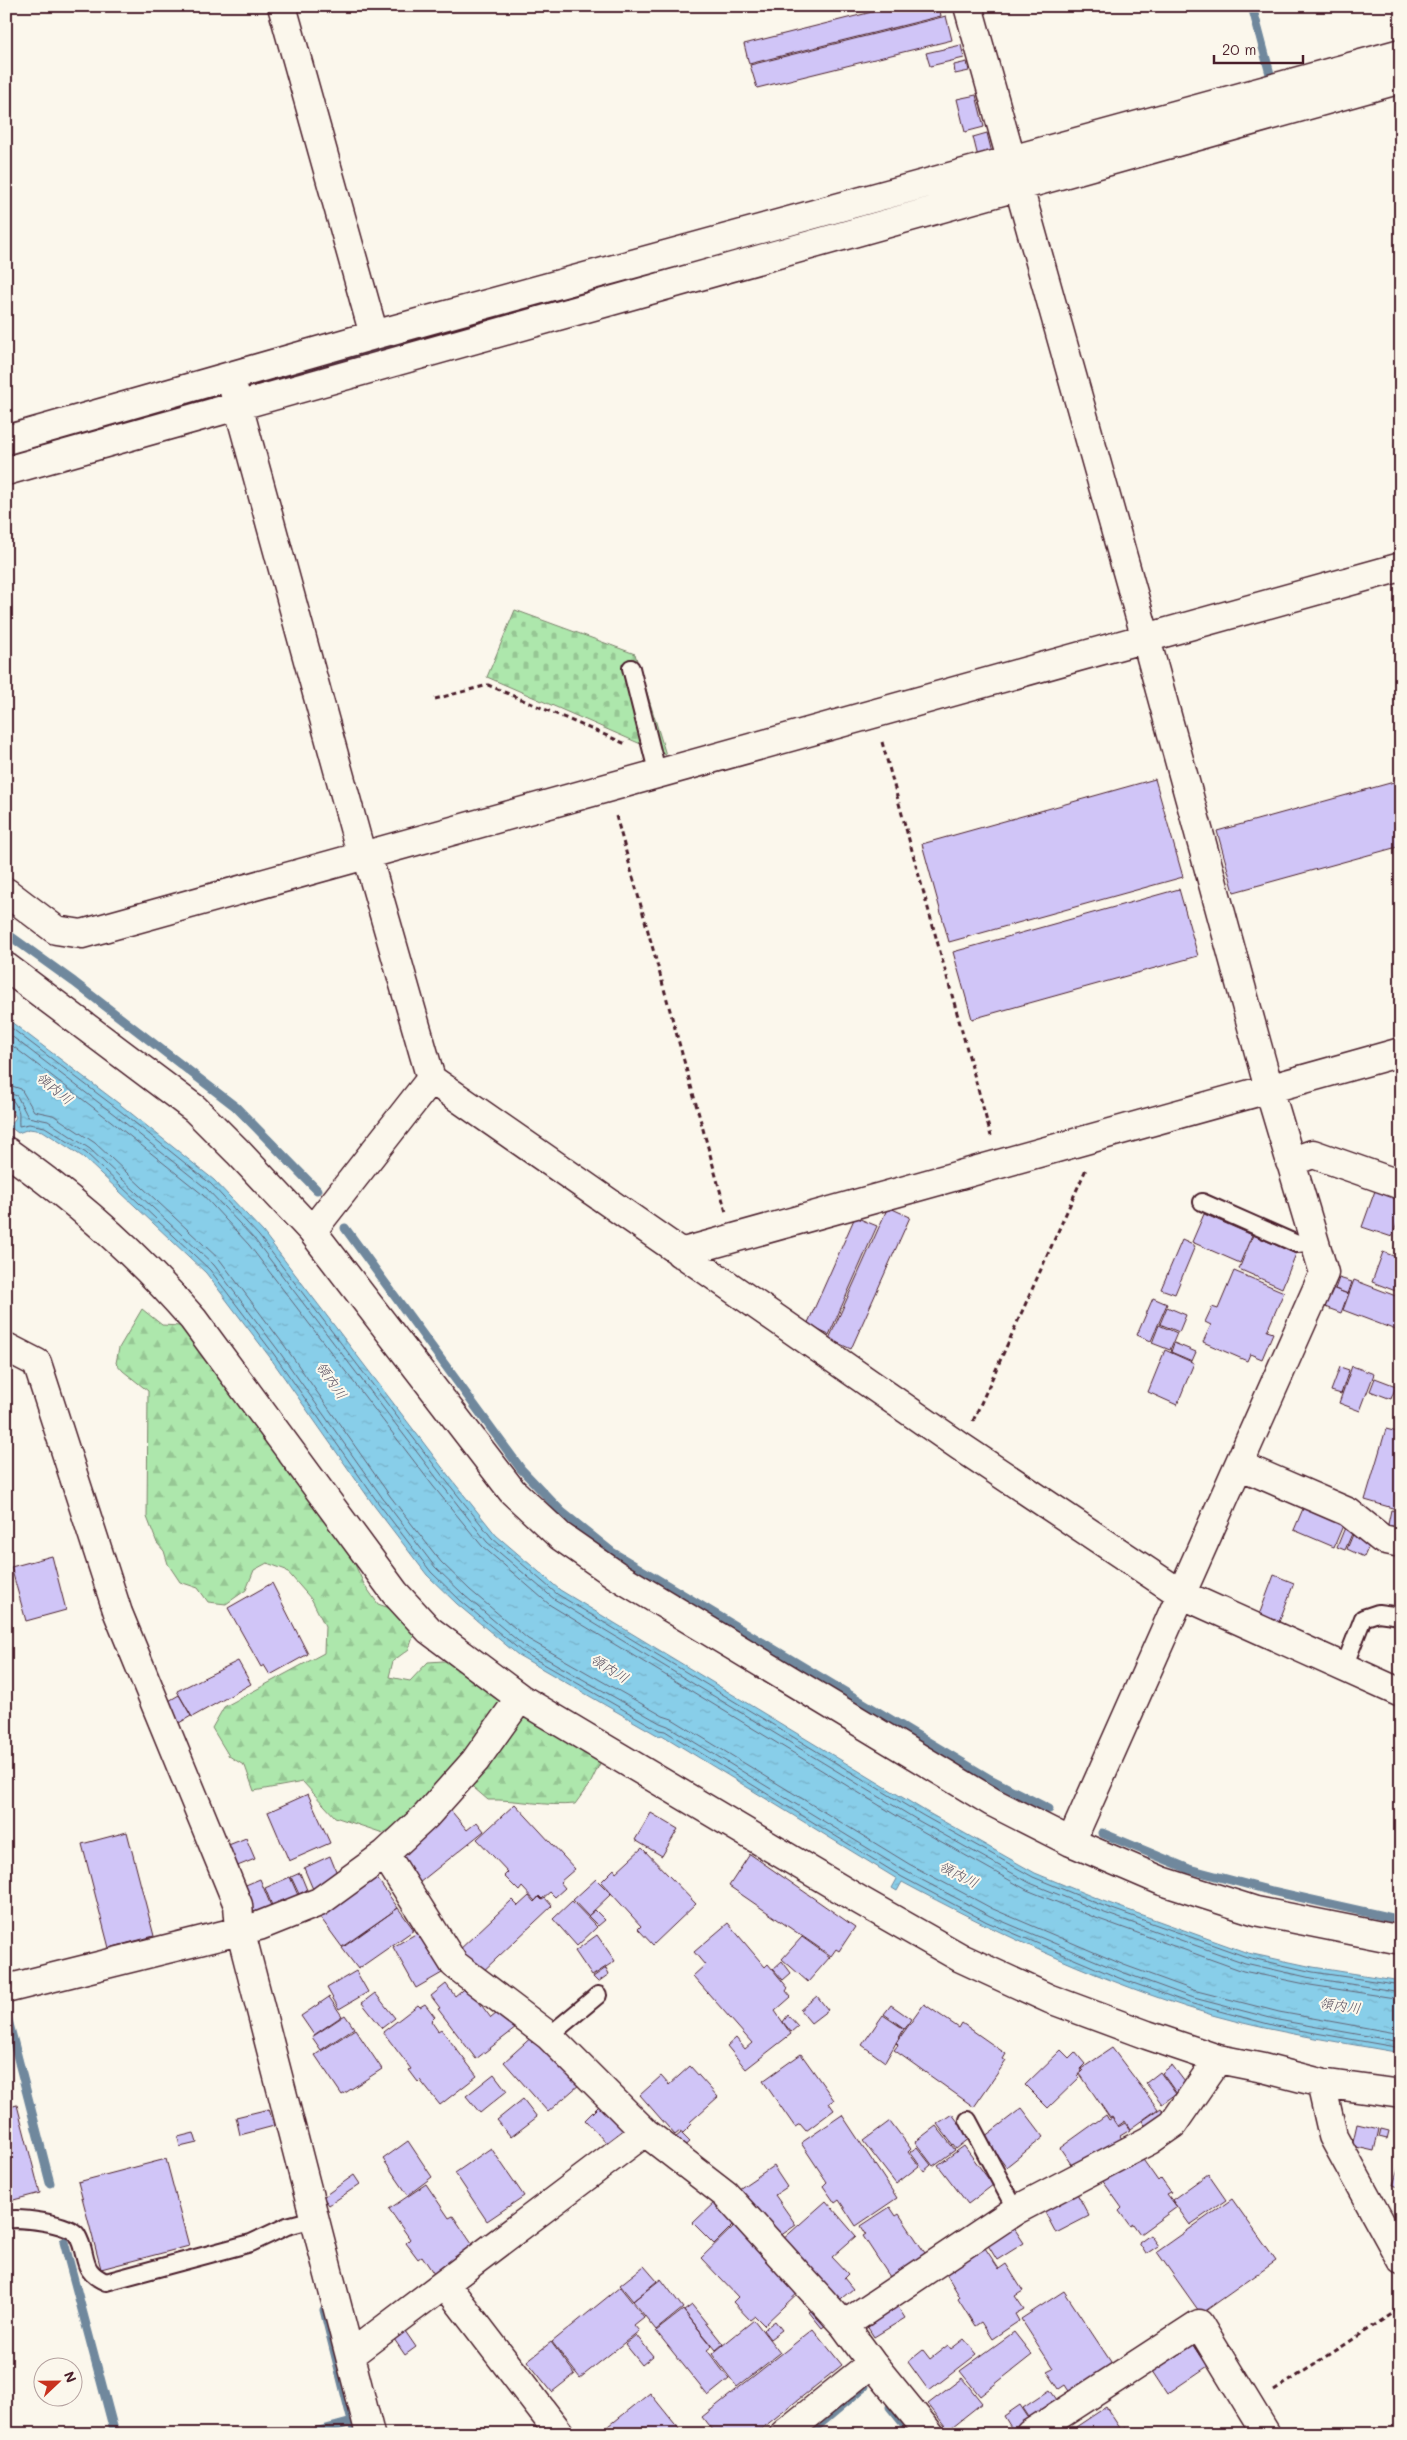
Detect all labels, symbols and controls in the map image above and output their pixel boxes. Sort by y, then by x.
scale bar [1214,32,1303,64]
text: 20 m [1222,39,1256,59]
water label: 領内川 [33,1067,77,1109]
water label: 領内川 [312,1357,352,1403]
water label: 領内川 [587,1649,633,1687]
water label: 領内川 [936,1856,982,1892]
water label: 領内川 [1318,1993,1362,2017]
north arrow [32,2358,82,2408]
text: N [60,2368,81,2385]

